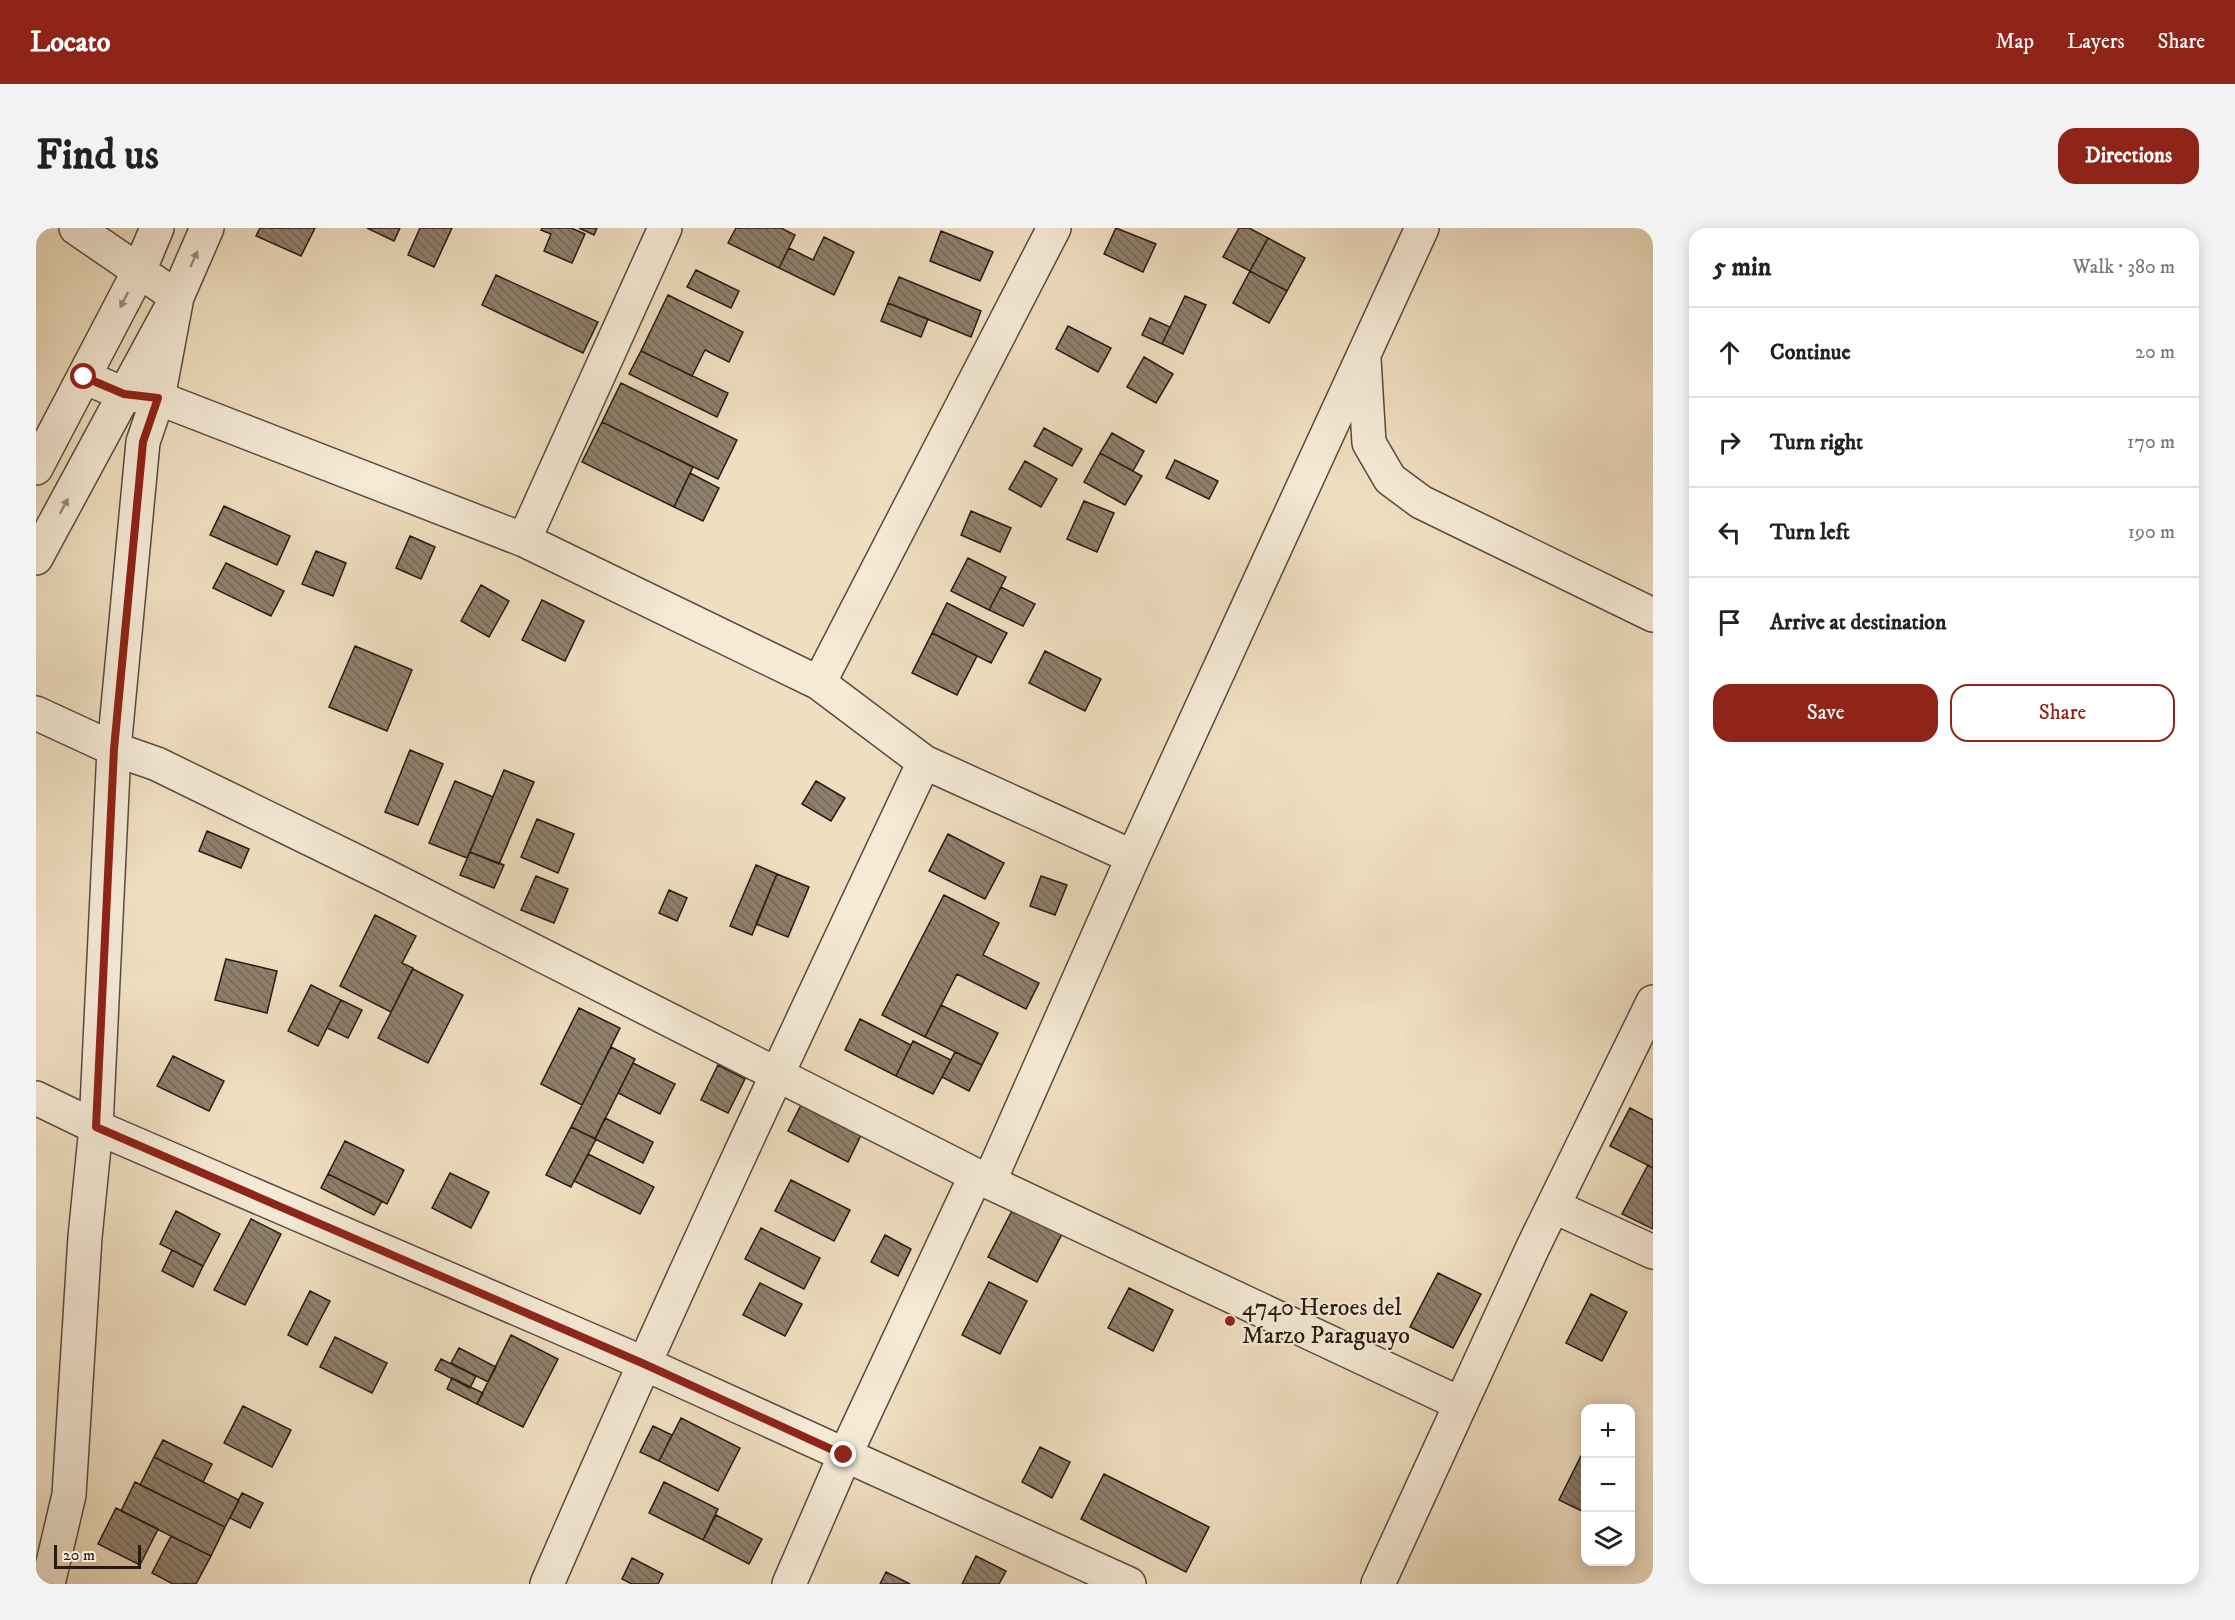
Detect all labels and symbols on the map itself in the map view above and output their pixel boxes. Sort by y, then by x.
one-way arrow [189,251,198,268]
one-way arrow [119,292,129,309]
route start [70,363,96,389]
one-way arrow [59,497,69,514]
place label: 4740 Heroes del Marzo Paraguayo [1242,1293,1410,1351]
marker: 4740 Heroes del Marzo Paraguayo [1223,1314,1237,1328]
route end [830,1441,856,1467]
scale bar [54,1542,141,1570]

